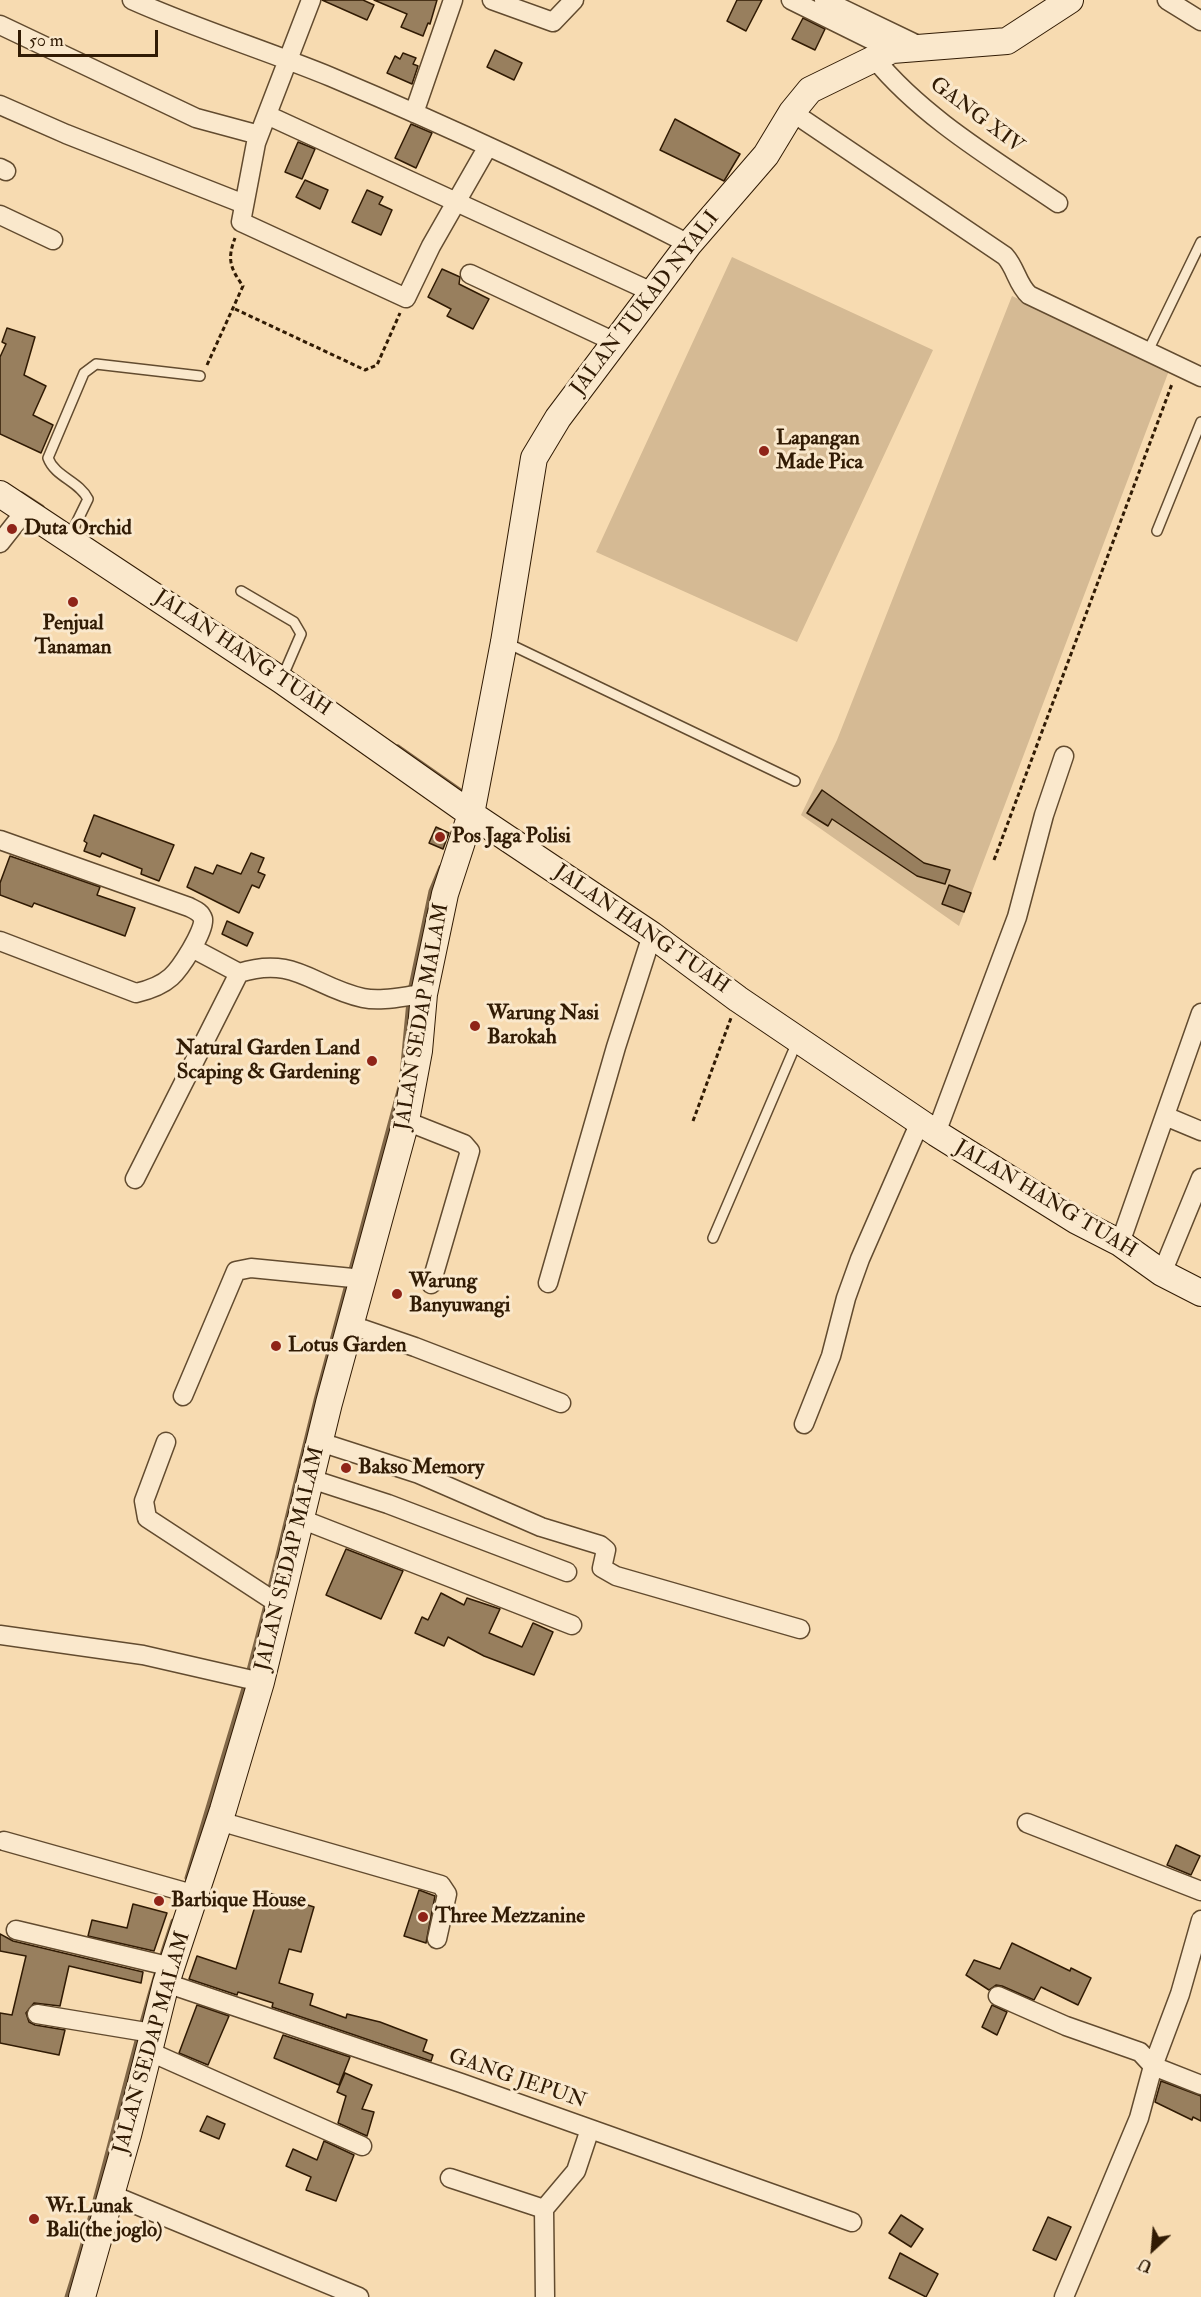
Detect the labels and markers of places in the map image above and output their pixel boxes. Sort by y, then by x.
place label: Lapangan Made Pica [776,426,863,476]
marker: Lapangan Made Pica [757,444,771,458]
place label: Duta Orchid [24,516,132,542]
marker: Duta Orchid [5,522,19,536]
marker: Penjual Tanaman [66,595,80,609]
place label: Penjual Tanaman [34,611,112,661]
place label: Pos Jaga Polisi [452,824,571,850]
marker: Pos Jaga Polisi [433,830,447,844]
place label: Warung Nasi Barokah [487,1001,599,1051]
marker: Warung Nasi Barokah [468,1019,482,1033]
place label: Natural Garden Land Scaping & Gardening [176,1036,360,1086]
marker: Natural Garden Land Scaping & Gardening [365,1054,379,1068]
place label: Warung Banyuwangi [409,1269,510,1319]
marker: Warung Banyuwangi [390,1287,404,1301]
place label: Lotus Garden [288,1333,407,1359]
marker: Lotus Garden [269,1339,283,1353]
place label: Bakso Memory [358,1455,484,1481]
marker: Bakso Memory [339,1461,353,1475]
place label: Barbique House [171,1888,306,1914]
marker: Barbique House [152,1894,166,1908]
place label: Three Mezzanine [435,1904,585,1930]
marker: Three Mezzanine [416,1910,430,1924]
place label: Wr.Lunak Bali(the joglo) [46,2194,163,2244]
marker: Wr.Lunak Bali(the joglo) [27,2212,41,2226]

